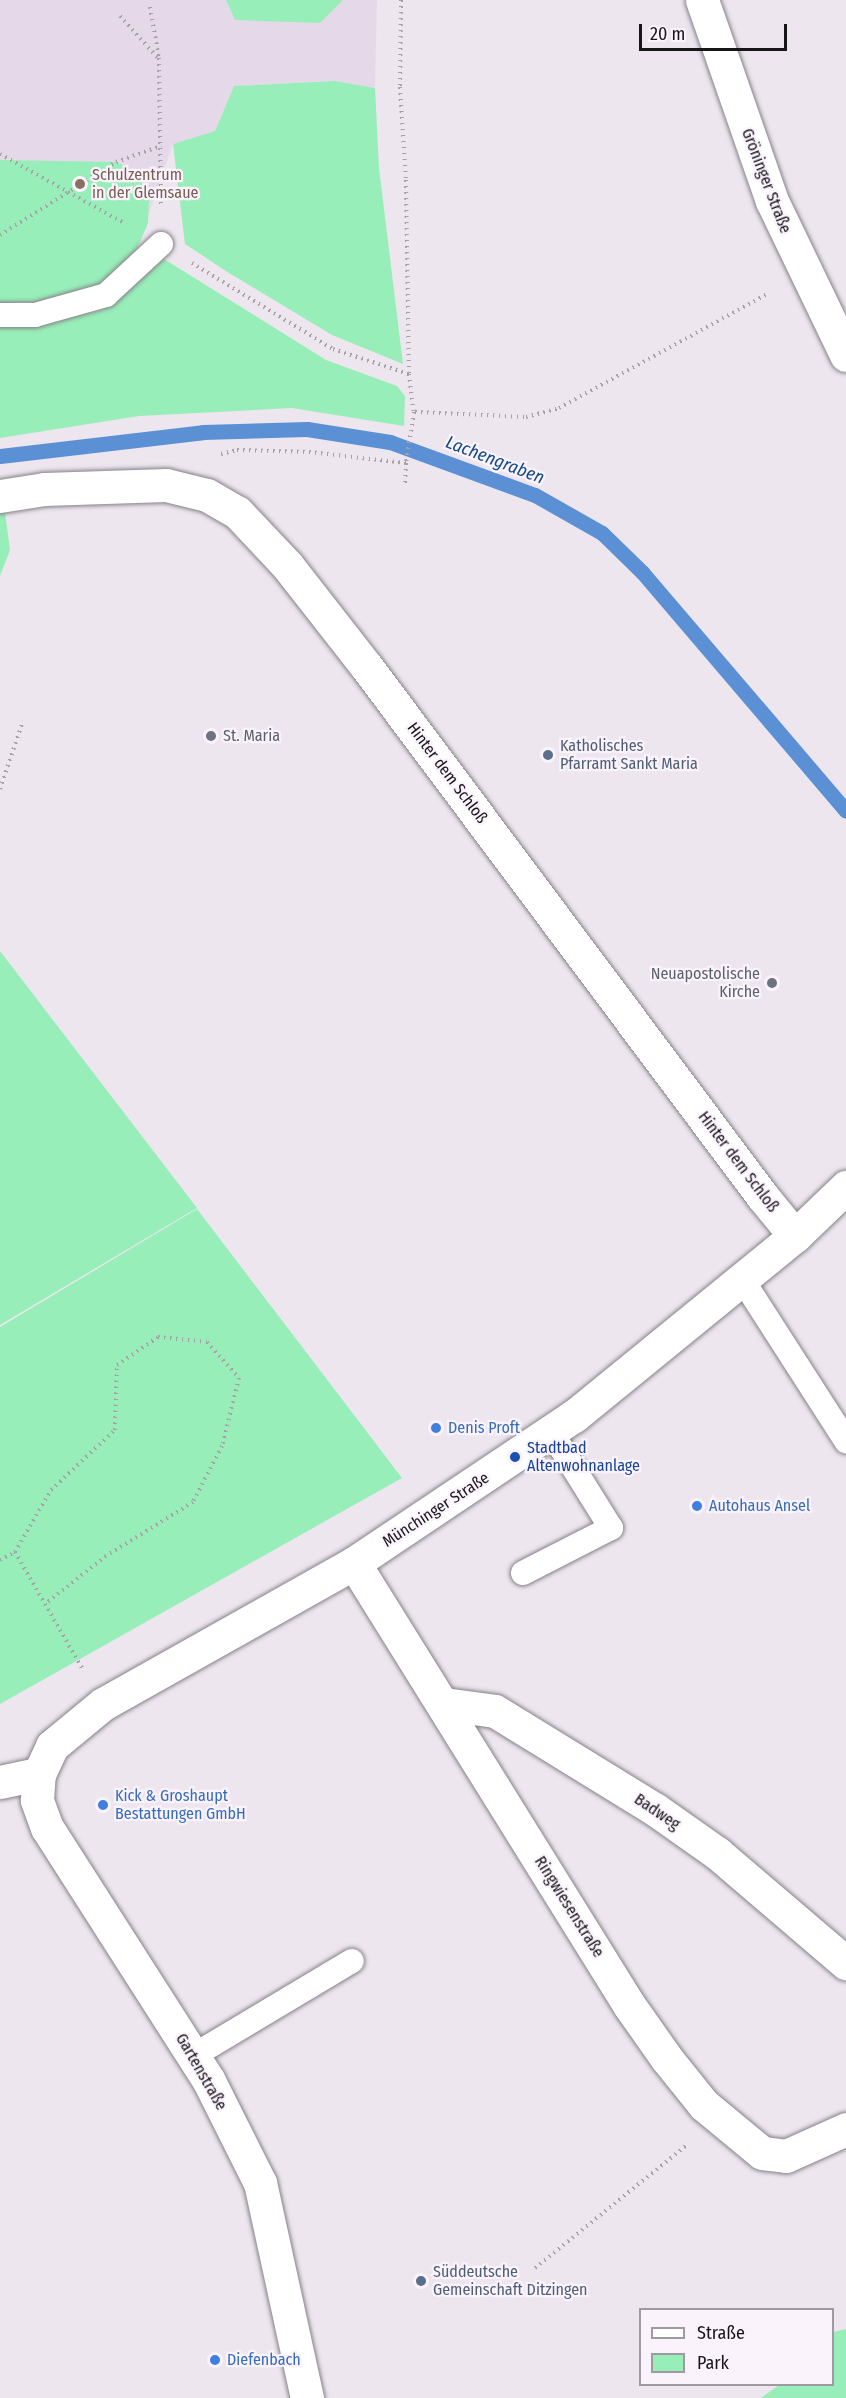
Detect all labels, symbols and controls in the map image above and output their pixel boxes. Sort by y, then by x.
scale bar [642,12,790,50]
text: 20 m [650,23,685,45]
street label: Gröninger Straße [737,126,795,236]
place label: Schulzentrum in der Glemsaue [92,165,198,203]
marker: Schulzentrum in der Glemsaue [73,177,87,191]
water label: Lachengraben [443,431,547,489]
street label: Hinter dem Schloß [403,719,491,827]
place label: St. Maria [223,726,280,746]
marker: St. Maria [204,729,218,743]
place label: Katholisches Pfarramt Sankt Maria [560,736,698,774]
marker: Katholisches Pfarramt Sankt Maria [541,748,555,762]
place label: Neuapostolische Kirche [651,964,760,1002]
marker: Neuapostolische Kirche [765,976,779,990]
street label: Hinter dem Schloß [694,1108,782,1216]
place label: Denis Proft [448,1418,520,1438]
marker: Denis Proft [429,1421,443,1435]
place label: Stadtbad Altenwohnanlage [527,1438,640,1476]
marker: Stadtbad Altenwohnanlage [508,1450,522,1464]
street label: Münchinger Straße [379,1468,493,1552]
place label: Autohaus Ansel [709,1496,810,1516]
marker: Autohaus Ansel [690,1499,704,1513]
place label: Kick & Groshaupt Bestattungen GmbH [115,1786,246,1824]
street label: Badweg [630,1790,684,1834]
marker: Kick & Groshaupt Bestattungen GmbH [96,1798,110,1812]
street label: Ringwiesenstraße [530,1853,608,1961]
street label: Gartenstraße [171,2030,231,2114]
place label: Süddeutsche Gemeinschaft Ditzingen [433,2262,588,2300]
marker: Süddeutsche Gemeinschaft Ditzingen [414,2274,428,2288]
legend [639,2308,834,2386]
text: Straße [697,2322,745,2344]
place label: Diefenbach [227,2350,301,2370]
text: Park [697,2352,729,2374]
marker: Diefenbach [208,2353,222,2367]

